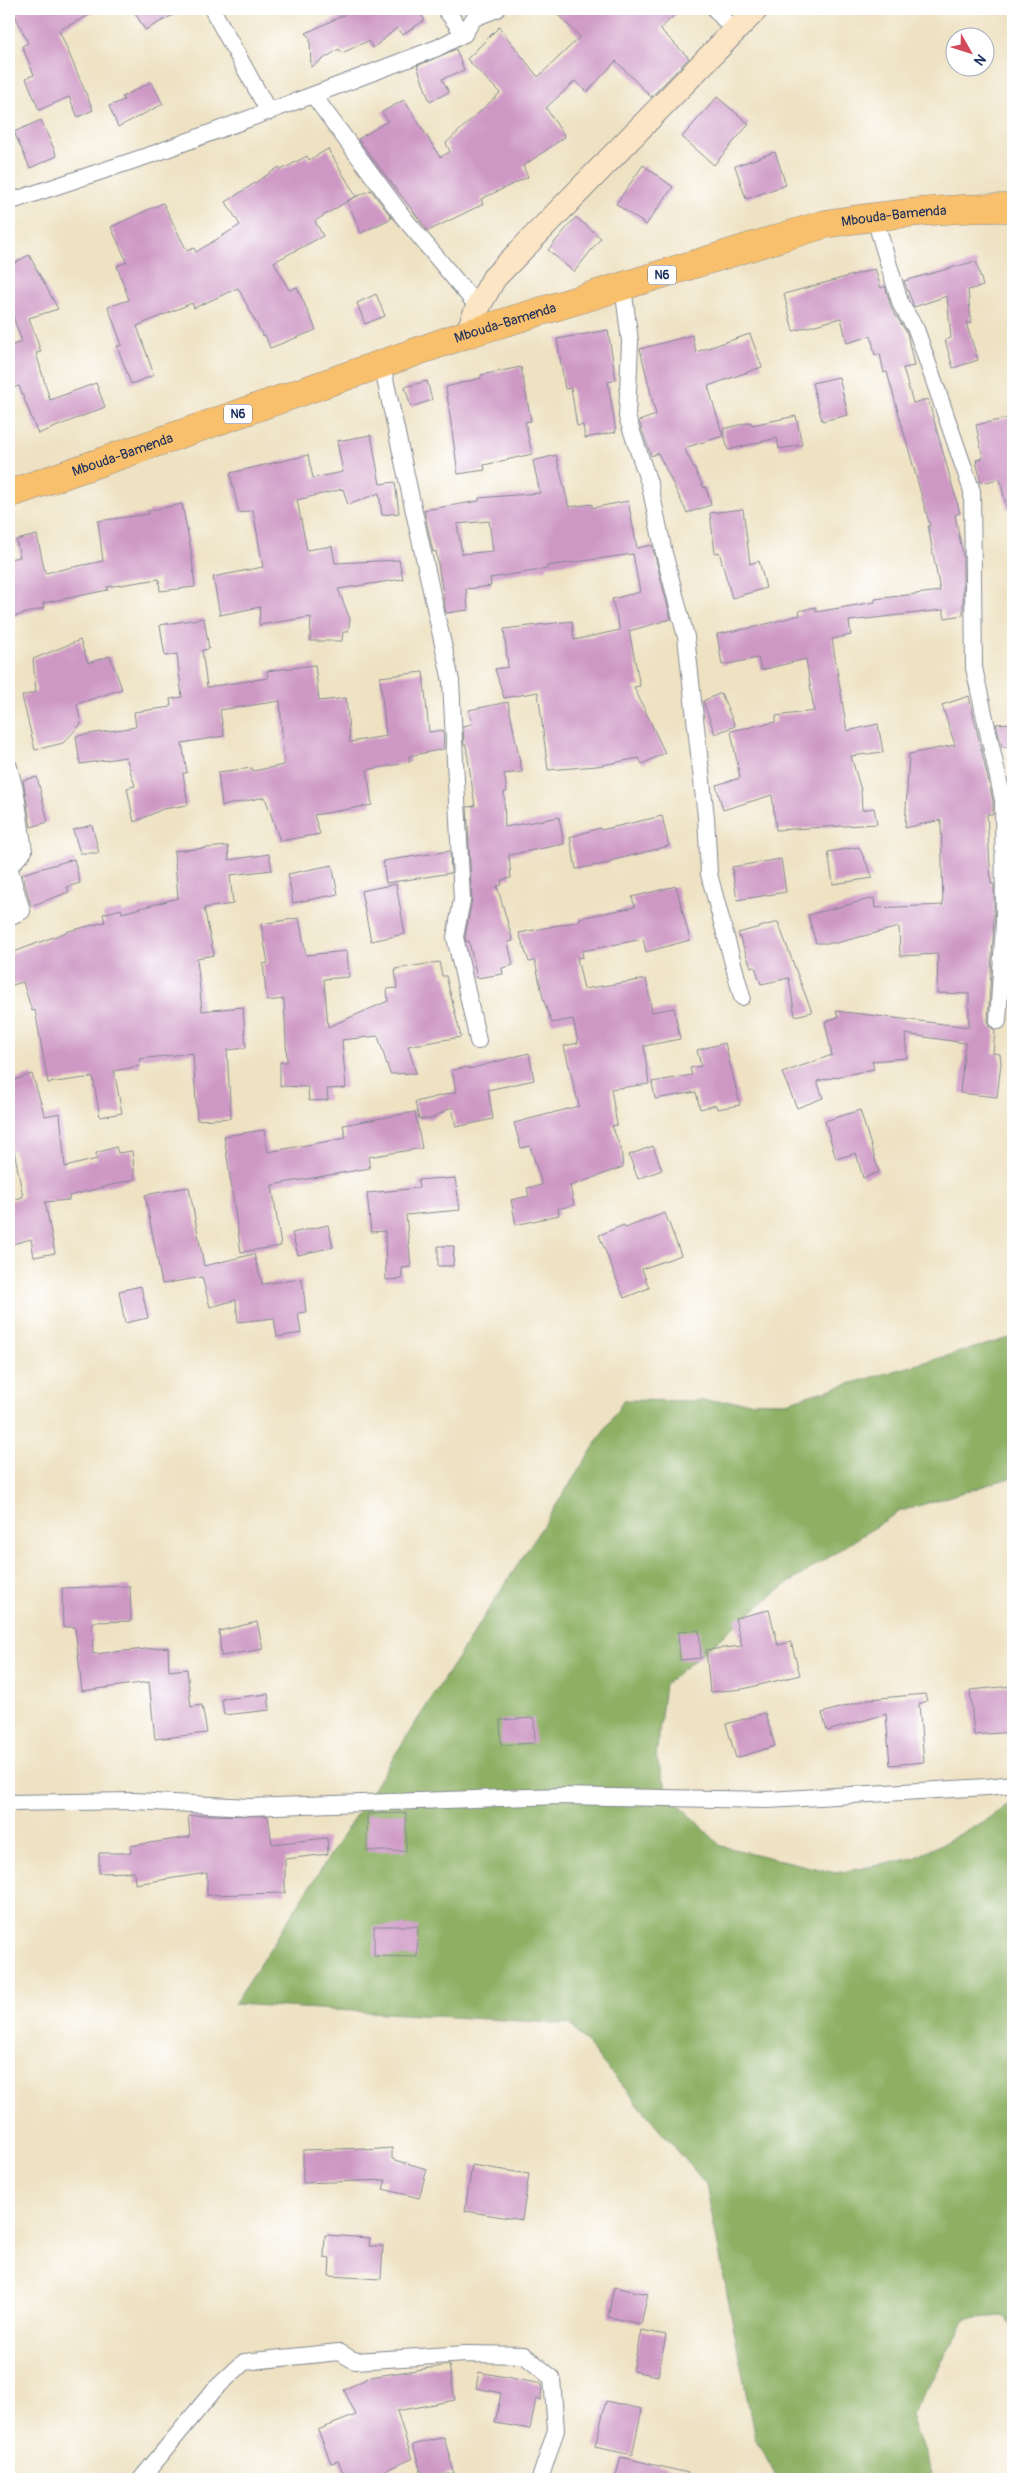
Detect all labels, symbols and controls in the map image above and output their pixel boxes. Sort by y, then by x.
north arrow [944,28,994,78]
text: N [970,51,989,69]
street label: Mbouda-Bamenda [840,202,947,230]
road number: N6 [648,266,676,284]
street label: Mbouda-Bamenda [452,299,558,347]
road number: N6 [224,404,252,424]
street label: Mbouda-Bamenda [70,429,175,480]

